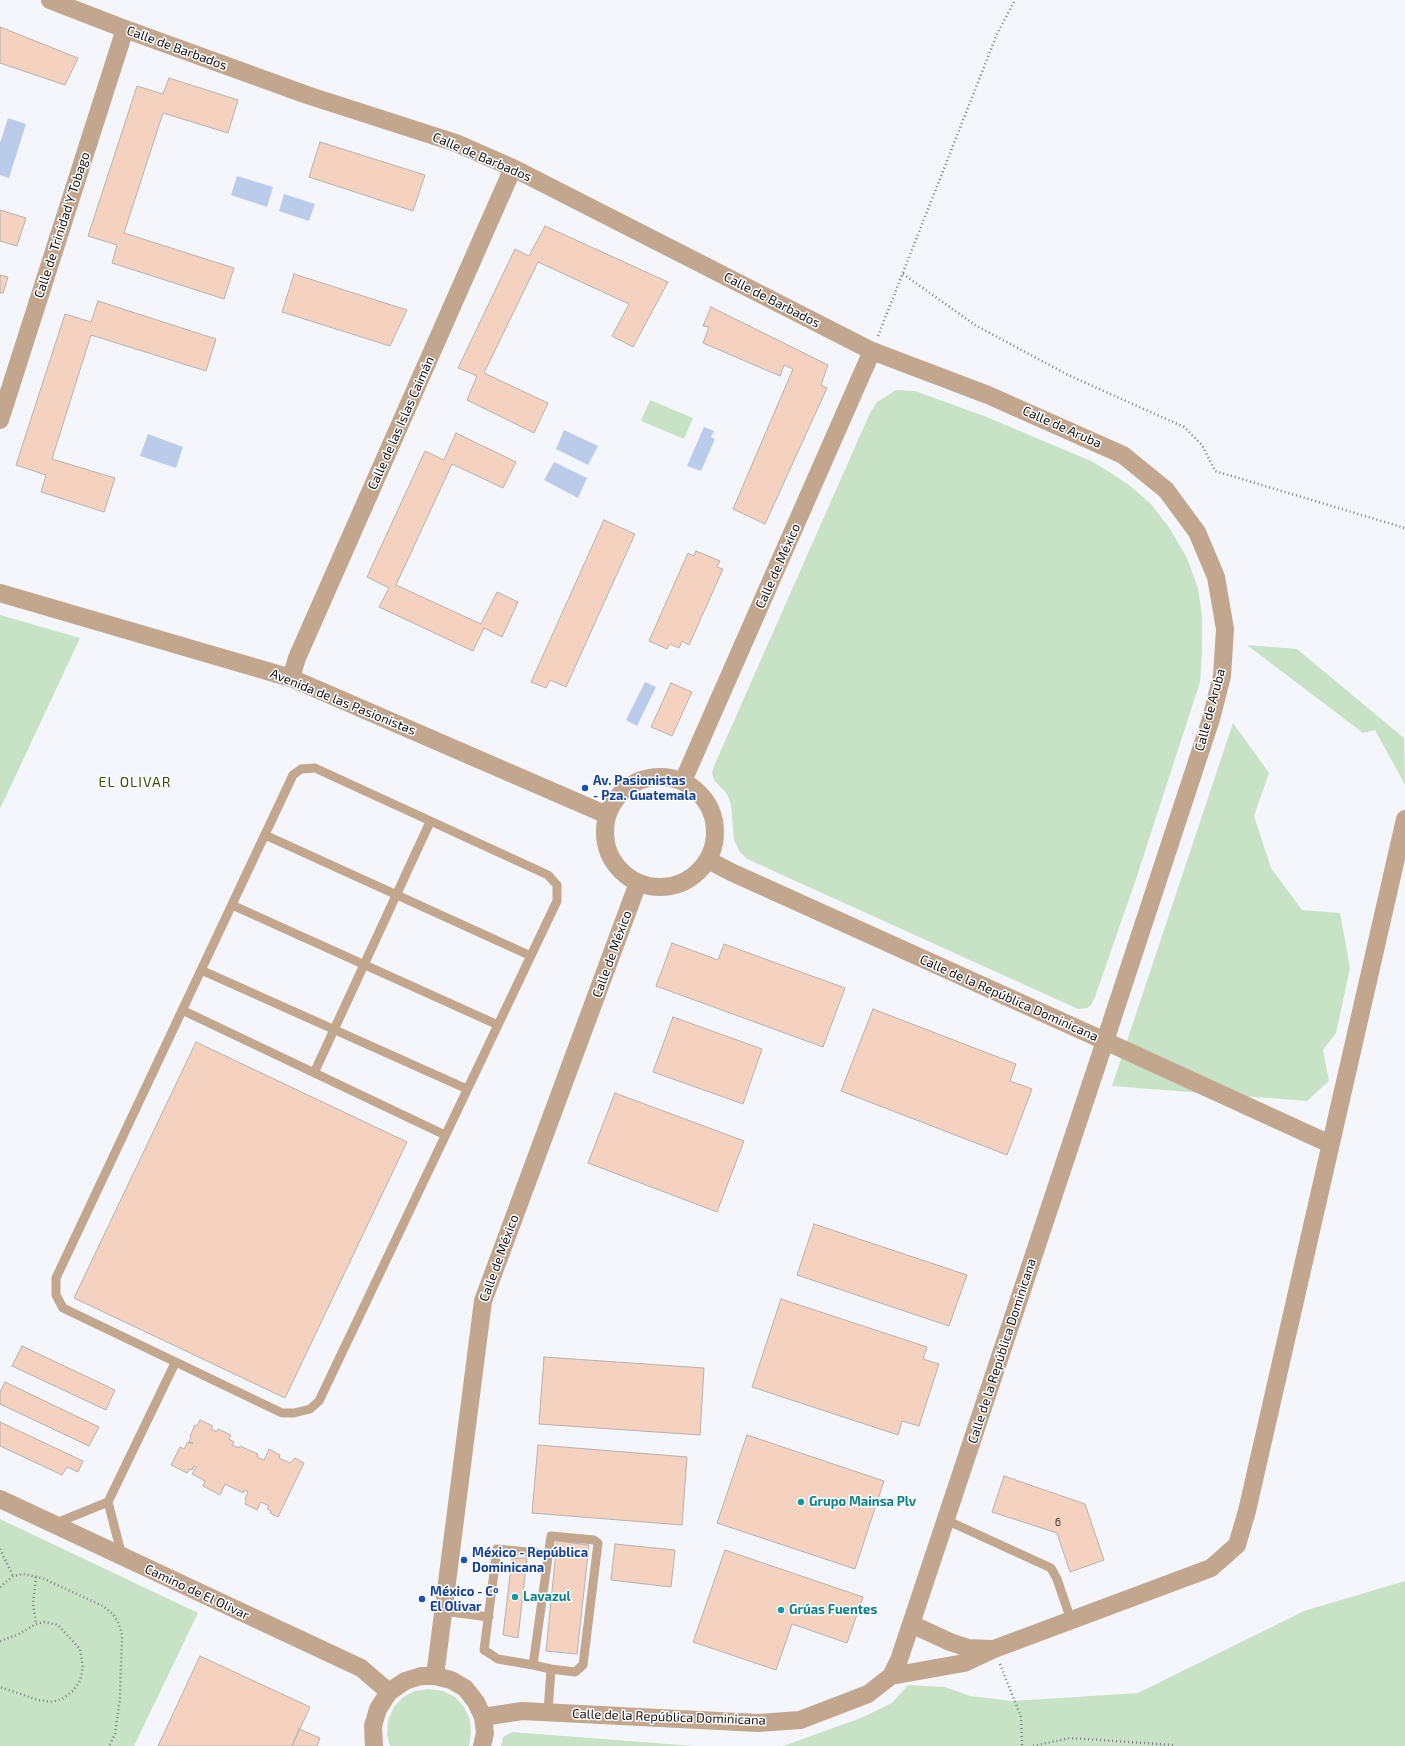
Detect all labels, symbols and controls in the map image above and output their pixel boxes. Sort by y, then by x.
street label: Calle de Barbados [125,23,229,73]
street label: Calle de Barbados [430,129,534,185]
street label: Calle de Trinidad Y Tobago [31,150,93,300]
street label: Calle de Barbados [721,269,823,331]
street label: Calle de las Islas Caimán [365,354,437,492]
street label: Calle de Aruba [1020,403,1104,451]
street label: Calle de México [752,521,804,611]
street label: Avenida de las Pasionistas [268,666,418,738]
street label: Calle de Aruba [1192,667,1228,753]
place label: Av. Pasionistas - Pza. Guatemala [593,773,696,804]
district label: EL OLIVAR [99,774,171,790]
marker: Av. Pasionistas - Pza. Guatemala [580,783,590,793]
street label: Calle de México [589,908,635,1000]
street label: Calle de la República Dominicana [917,951,1101,1045]
street label: Calle de México [476,1212,522,1304]
street label: Calle de la República Dominicana [965,1256,1039,1446]
place label: Grupo Mainsa Plv [809,1494,916,1510]
marker: Grupo Mainsa Plv [796,1497,806,1507]
house number: 6 [1055,1515,1061,1529]
place label: México - República Dominicana [472,1545,588,1576]
marker: México - República Dominicana [459,1555,469,1565]
street label: Camino de El Olivar [142,1561,252,1623]
place label: México - Cº El Olivar [430,1584,499,1615]
place label: Lavazul [523,1589,571,1605]
marker: Lavazul [510,1592,520,1602]
marker: México - Cº El Olivar [417,1594,427,1604]
place label: Grúas Fuentes [789,1602,877,1618]
marker: Grúas Fuentes [776,1605,786,1615]
street label: Calle de la República Dominicana [572,1706,766,1728]

